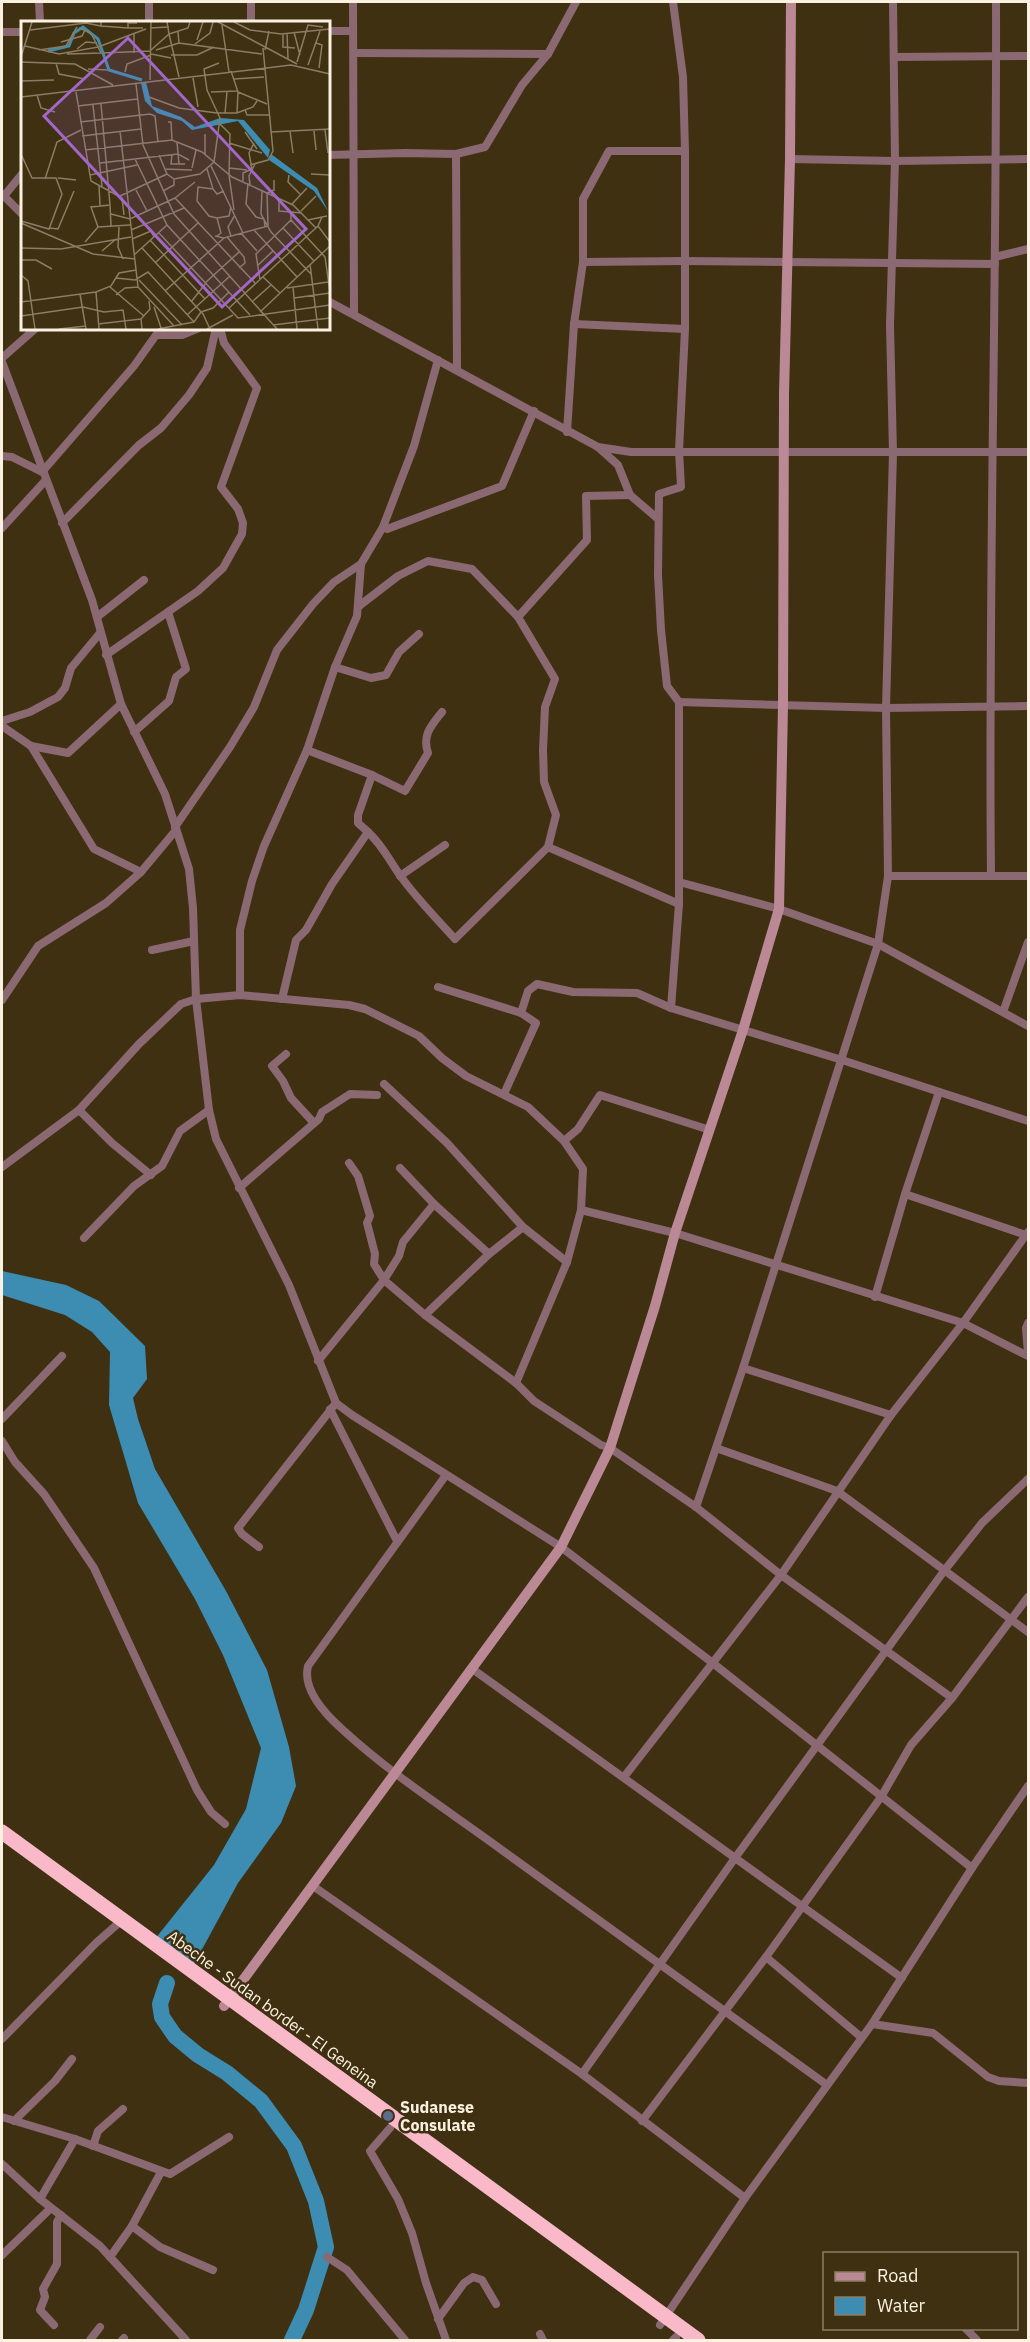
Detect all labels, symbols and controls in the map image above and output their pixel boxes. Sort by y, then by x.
inset map [21,21,330,330]
street label: Abeche - Sudan border - El Geneina [164,1926,383,2093]
place label: Sudanese Consulate [400,2097,476,2135]
marker: Sudanese Consulate [381,2109,395,2123]
legend [823,2252,1018,2330]
text: Road [877,2264,918,2287]
text: Water [877,2294,926,2317]

